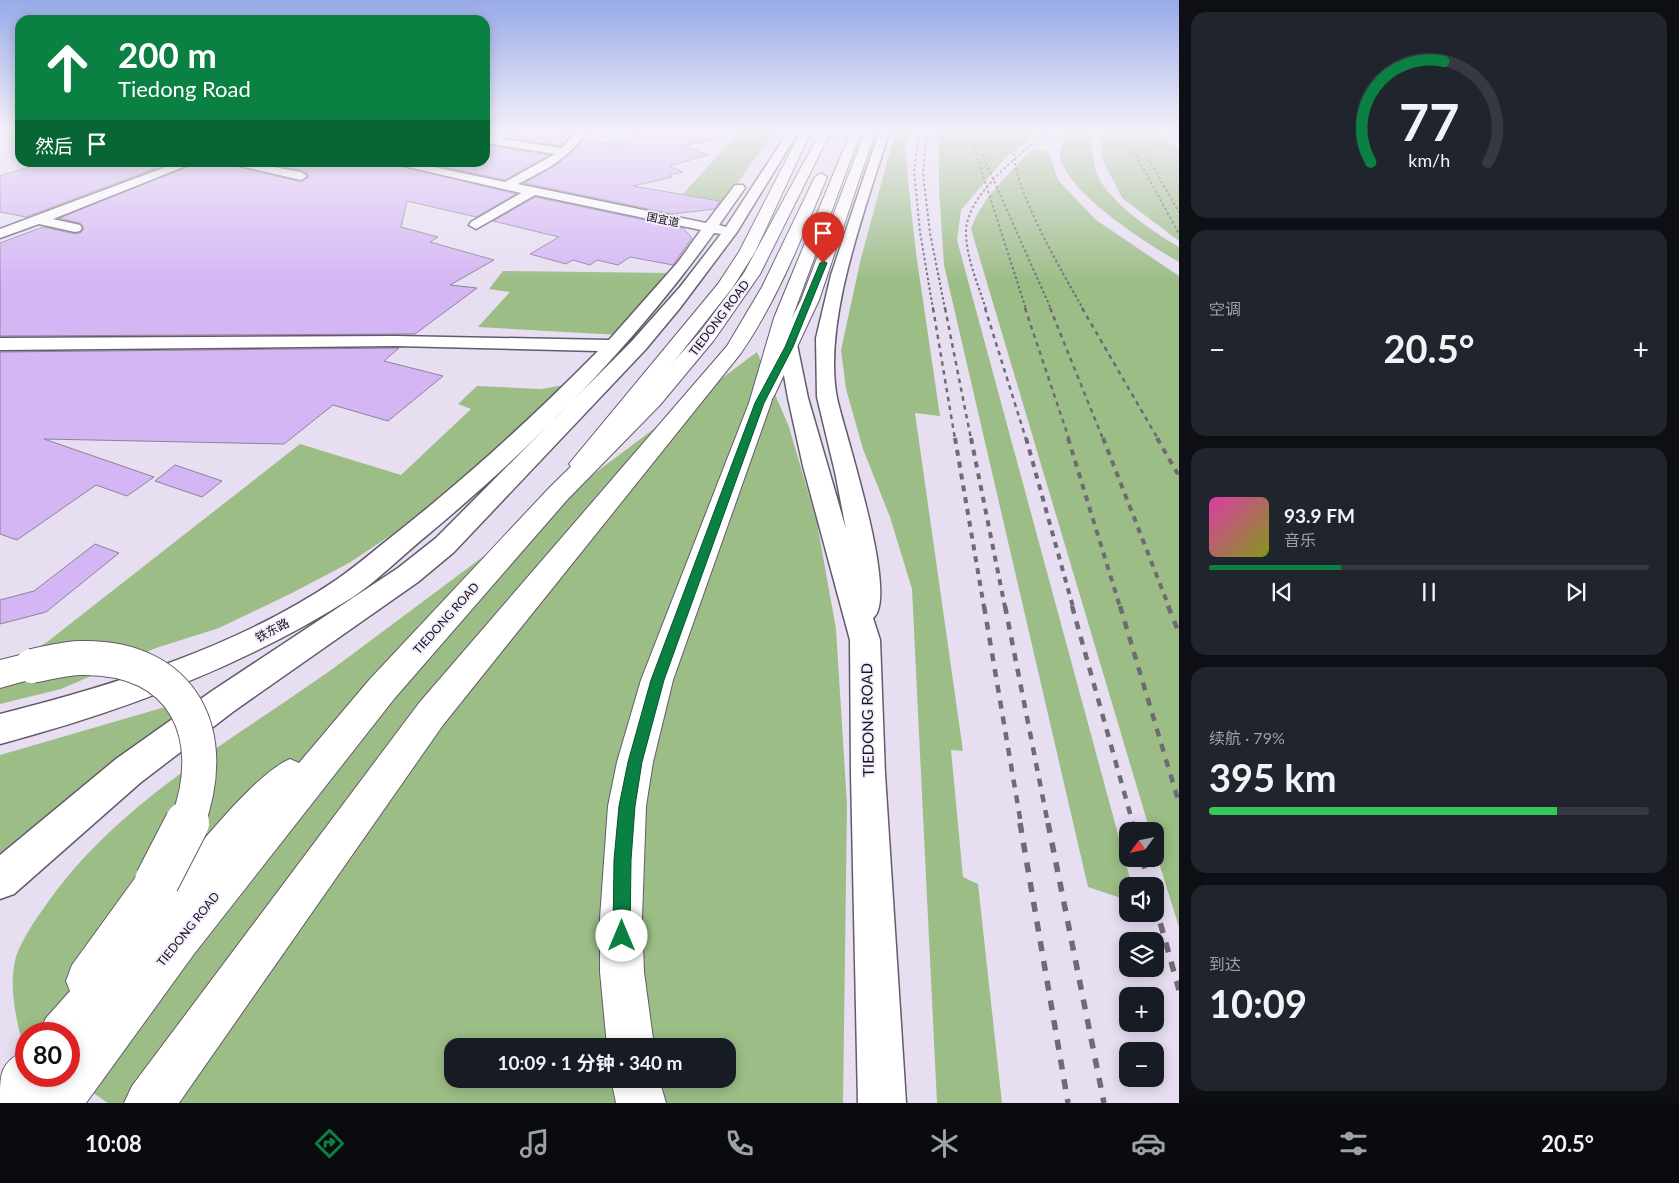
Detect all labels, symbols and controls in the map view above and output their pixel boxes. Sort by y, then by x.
text: 200 m [118,33,217,75]
icon: ahead [35,35,100,100]
text: Tiedong Road [118,75,251,102]
text: 77 [1399,90,1459,152]
icon: arrive [83,130,111,158]
text: 然后 [35,134,73,157]
text: km/h [1408,149,1450,171]
street label: 国宜道 [646,209,680,229]
pin [802,212,844,263]
icon: arrive [809,219,837,247]
street label: TIEDONG ROAD [686,277,752,359]
text: 空调 [1209,299,1241,318]
text: 20.5° [1384,325,1474,371]
text: − [1209,332,1225,366]
text: + [1633,332,1649,366]
text: 93.9 FM [1284,504,1355,527]
text: 音乐 [1284,530,1316,549]
icon: previous [1268,578,1296,606]
icon: pause [1415,578,1443,606]
icon: next [1562,578,1590,606]
street label: TIEDONG ROAD [410,579,482,657]
street label: 铁东路 [253,615,291,645]
street label: TIEDONG ROAD [857,663,877,777]
text: 续航 · 79% [1209,728,1285,747]
text: 395 km [1209,754,1337,800]
north arrow [1119,822,1164,868]
map controls [1119,822,1164,1087]
button: sound [1119,877,1164,922]
street label: TIEDONG ROAD [153,889,223,969]
position arrow [595,909,647,961]
button: layers [1119,932,1164,977]
text: 到达 [1209,954,1241,973]
text: 10:09 [1209,980,1307,1026]
button: + [1119,987,1164,1032]
speed limit sign: 80 [15,1022,80,1087]
button: − [1119,1042,1164,1087]
text: 10:09 · 1 分钟 · 340 m [497,1051,683,1074]
icon: directions [312,1126,347,1161]
icon: music [517,1126,552,1161]
icon: phone [722,1126,757,1161]
icon: climate [927,1126,962,1161]
icon: car [1131,1126,1166,1161]
icon: filters [1336,1126,1371,1161]
text: 10:08 [85,1130,142,1157]
text: 20.5° [1541,1130,1594,1157]

